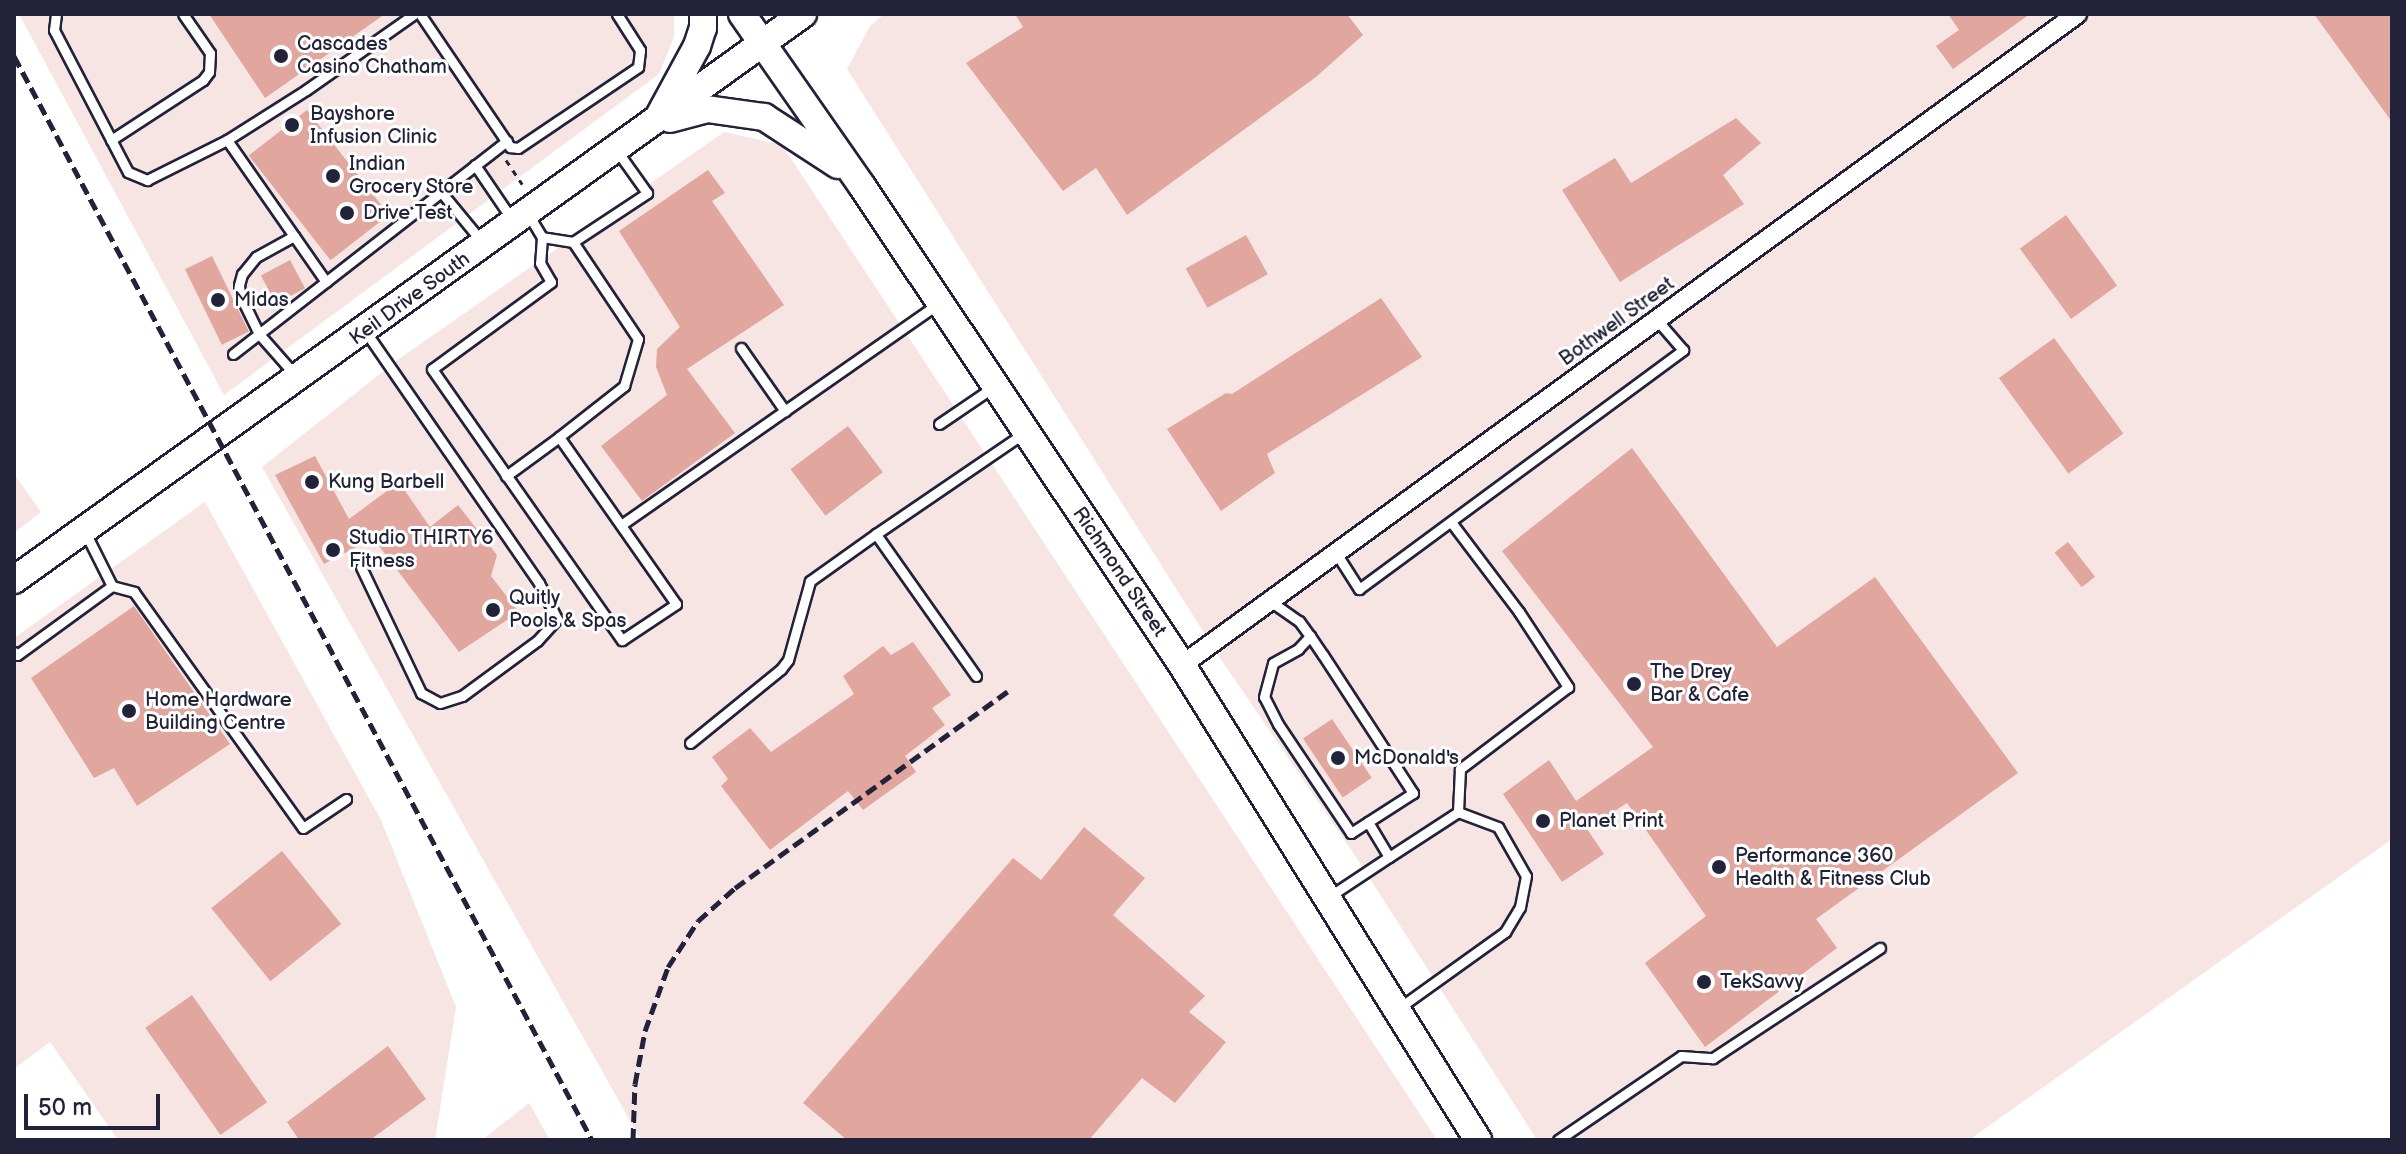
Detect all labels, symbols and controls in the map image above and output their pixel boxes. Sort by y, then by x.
place label: Cascades Casino Chatham [297,32,447,79]
marker: Cascades Casino Chatham [272,47,290,65]
place label: Bayshore Infusion Clinic [310,102,437,149]
marker: Bayshore Infusion Clinic [281,114,303,136]
place label: Indian Grocery Store [349,152,475,199]
marker: Indian Grocery Store [324,167,342,185]
place label: Drive Test [363,201,453,225]
marker: Drive Test [338,204,356,222]
street label: Keil Drive South [345,247,475,351]
street label: Bothwell Street [1555,272,1679,372]
place label: Midas [234,288,289,312]
marker: Midas [209,291,227,309]
place label: Kung Barbell [328,470,444,494]
marker: Kung Barbell [303,473,321,491]
street label: Richmond Street [1067,502,1171,642]
place label: Studio THIRTY6 Fitness [349,526,494,573]
marker: Studio THIRTY6 Fitness [324,541,342,559]
place label: Quitly Pools & Spas [509,586,627,633]
marker: Quitly Pools & Spas [484,601,502,619]
place label: The Drey Bar & Cafe [1650,660,1749,707]
marker: The Drey Bar & Cafe [1625,675,1643,693]
place label: Home Hardware Building Centre [145,688,291,735]
marker: Home Hardware Building Centre [120,702,138,720]
place label: McDonald's [1354,746,1459,770]
marker: McDonald's [1329,749,1347,767]
place label: Planet Print [1559,809,1664,833]
marker: Planet Print [1534,812,1552,830]
place label: Performance 360 Health & Fitness Club [1735,844,1931,891]
marker: Performance 360 Health & Fitness Club [1710,858,1728,876]
place label: TekSavvy [1720,970,1804,994]
marker: TekSavvy [1695,973,1713,991]
scale bar [28,1078,164,1128]
text: 50 m [38,1093,92,1122]

